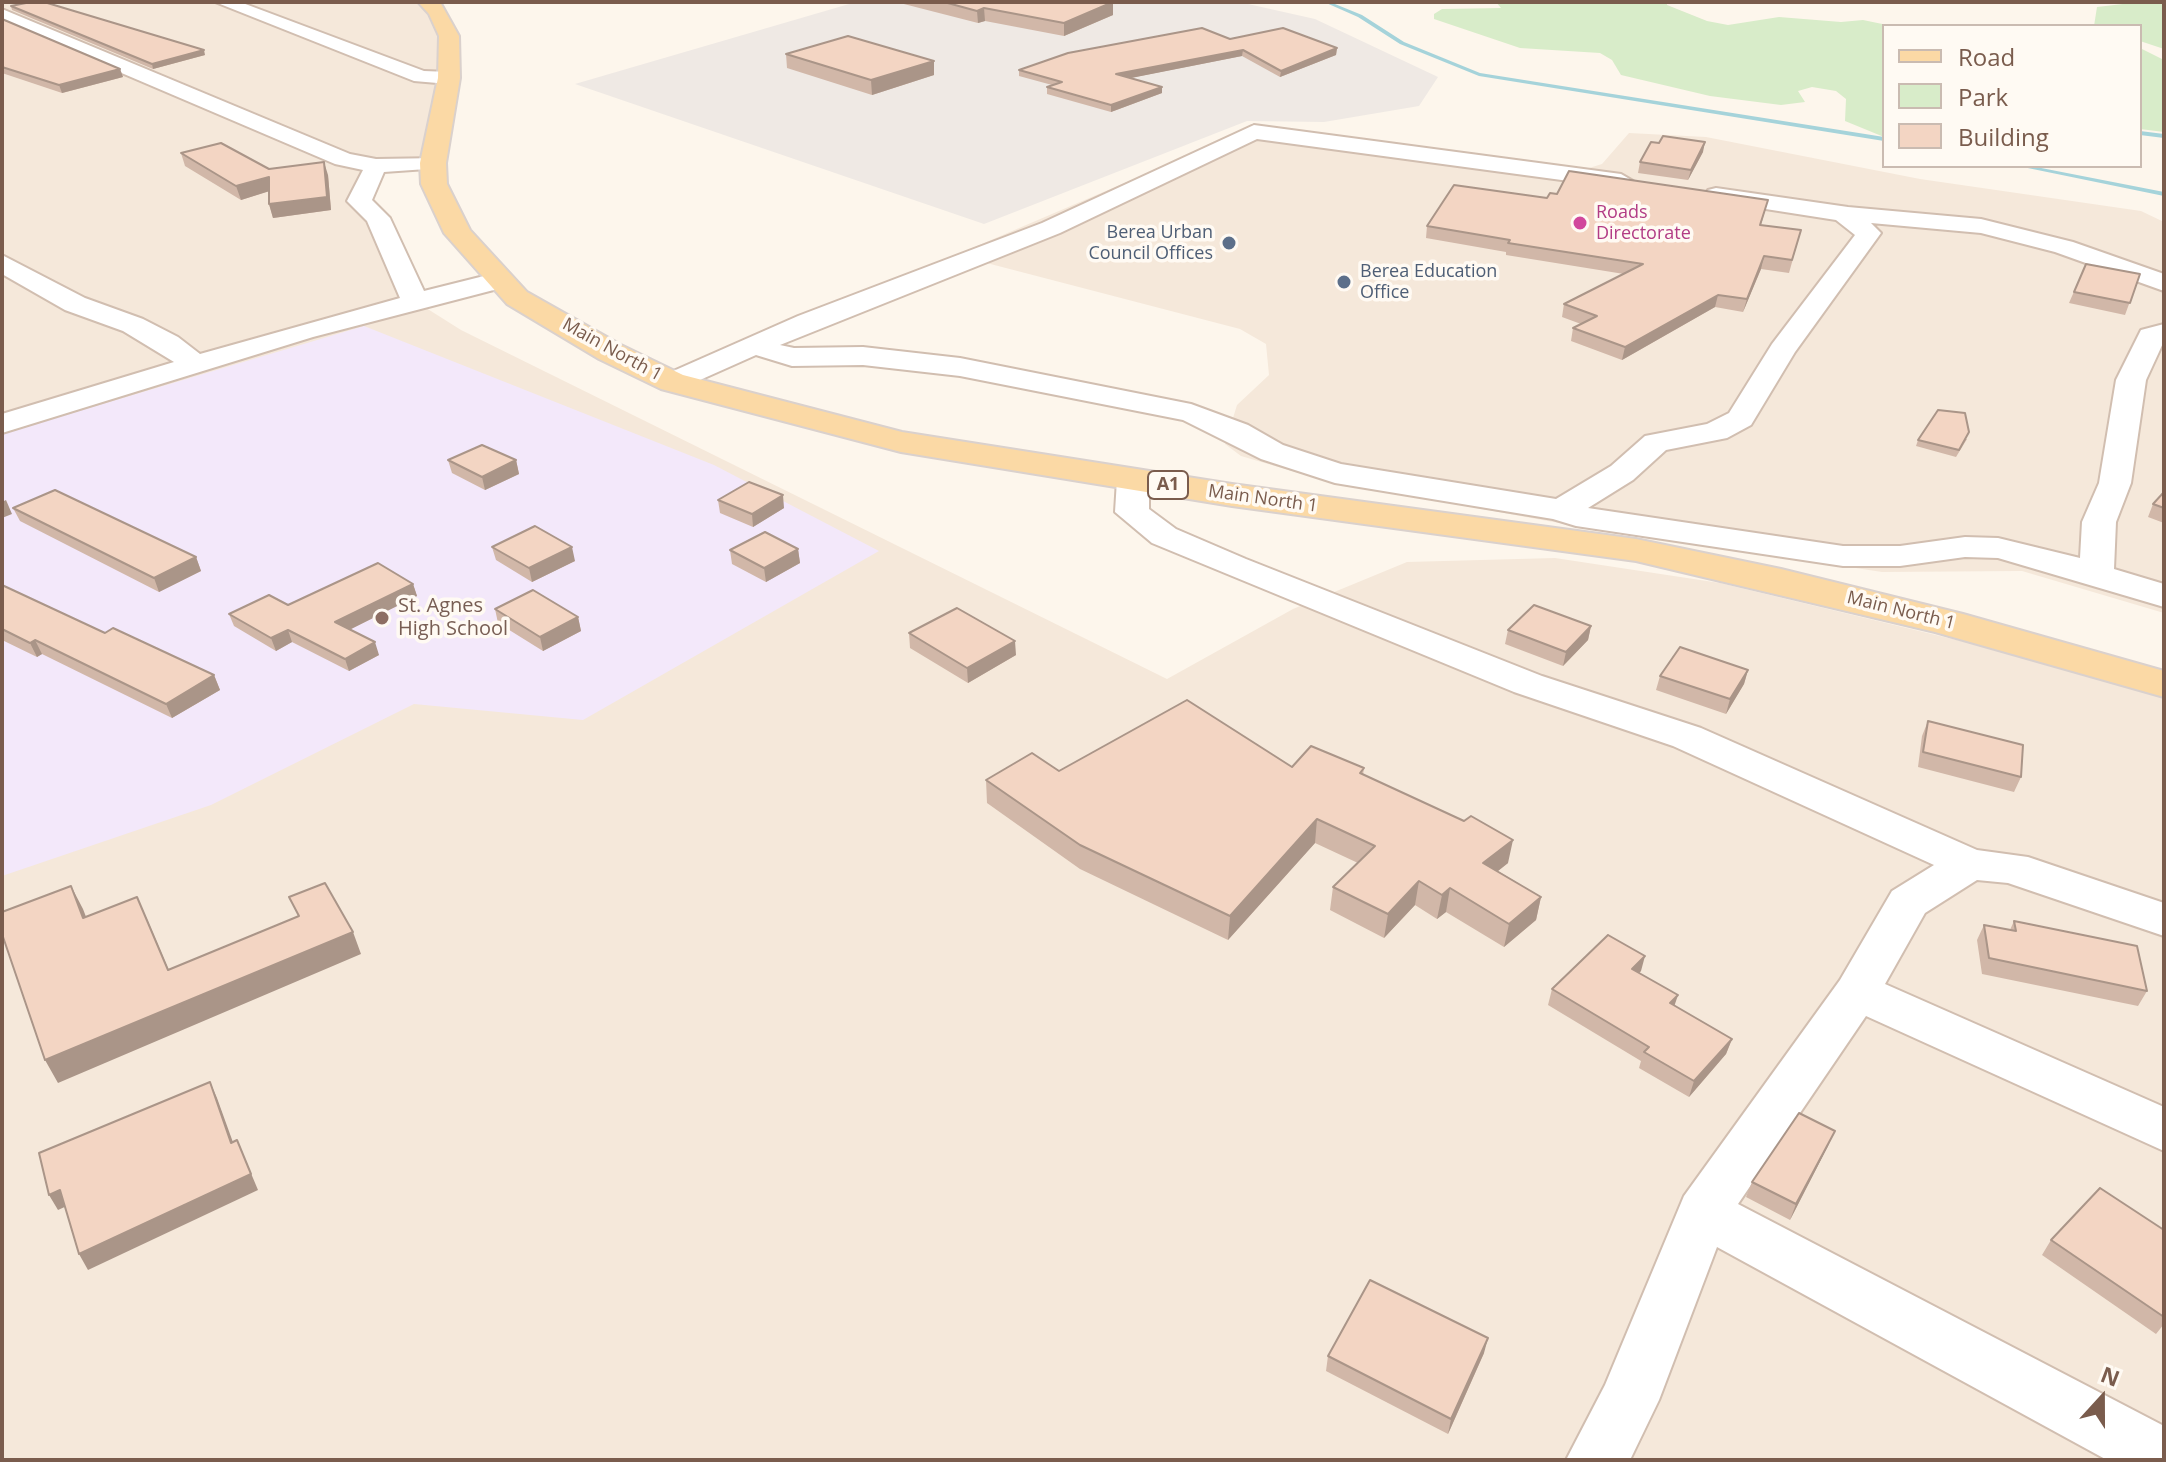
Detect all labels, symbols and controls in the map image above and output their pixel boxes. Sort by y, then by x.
legend [1882,24,2142,168]
text: Road [1958,40,2015,73]
text: Park [1958,80,2008,113]
text: Building [1958,120,2049,153]
place label: Roads Directorate [1596,202,1691,244]
marker: Roads Directorate [1571,214,1589,232]
place label: Berea Urban Council Offices [1088,222,1213,264]
marker: Berea Urban Council Offices [1220,234,1238,252]
place label: Berea Education Office [1360,261,1497,304]
marker: Berea Education Office [1335,273,1353,291]
street label: Main North 1 [558,314,666,386]
road number: A1 [1148,471,1188,499]
street label: Main North 1 [1207,481,1319,517]
street label: Main North 1 [1845,587,1957,635]
place label: St. Agnes High School [398,594,508,641]
marker: St. Agnes High School [373,609,391,627]
north arrow [2062,1358,2142,1438]
text: N [2097,1358,2124,1393]

